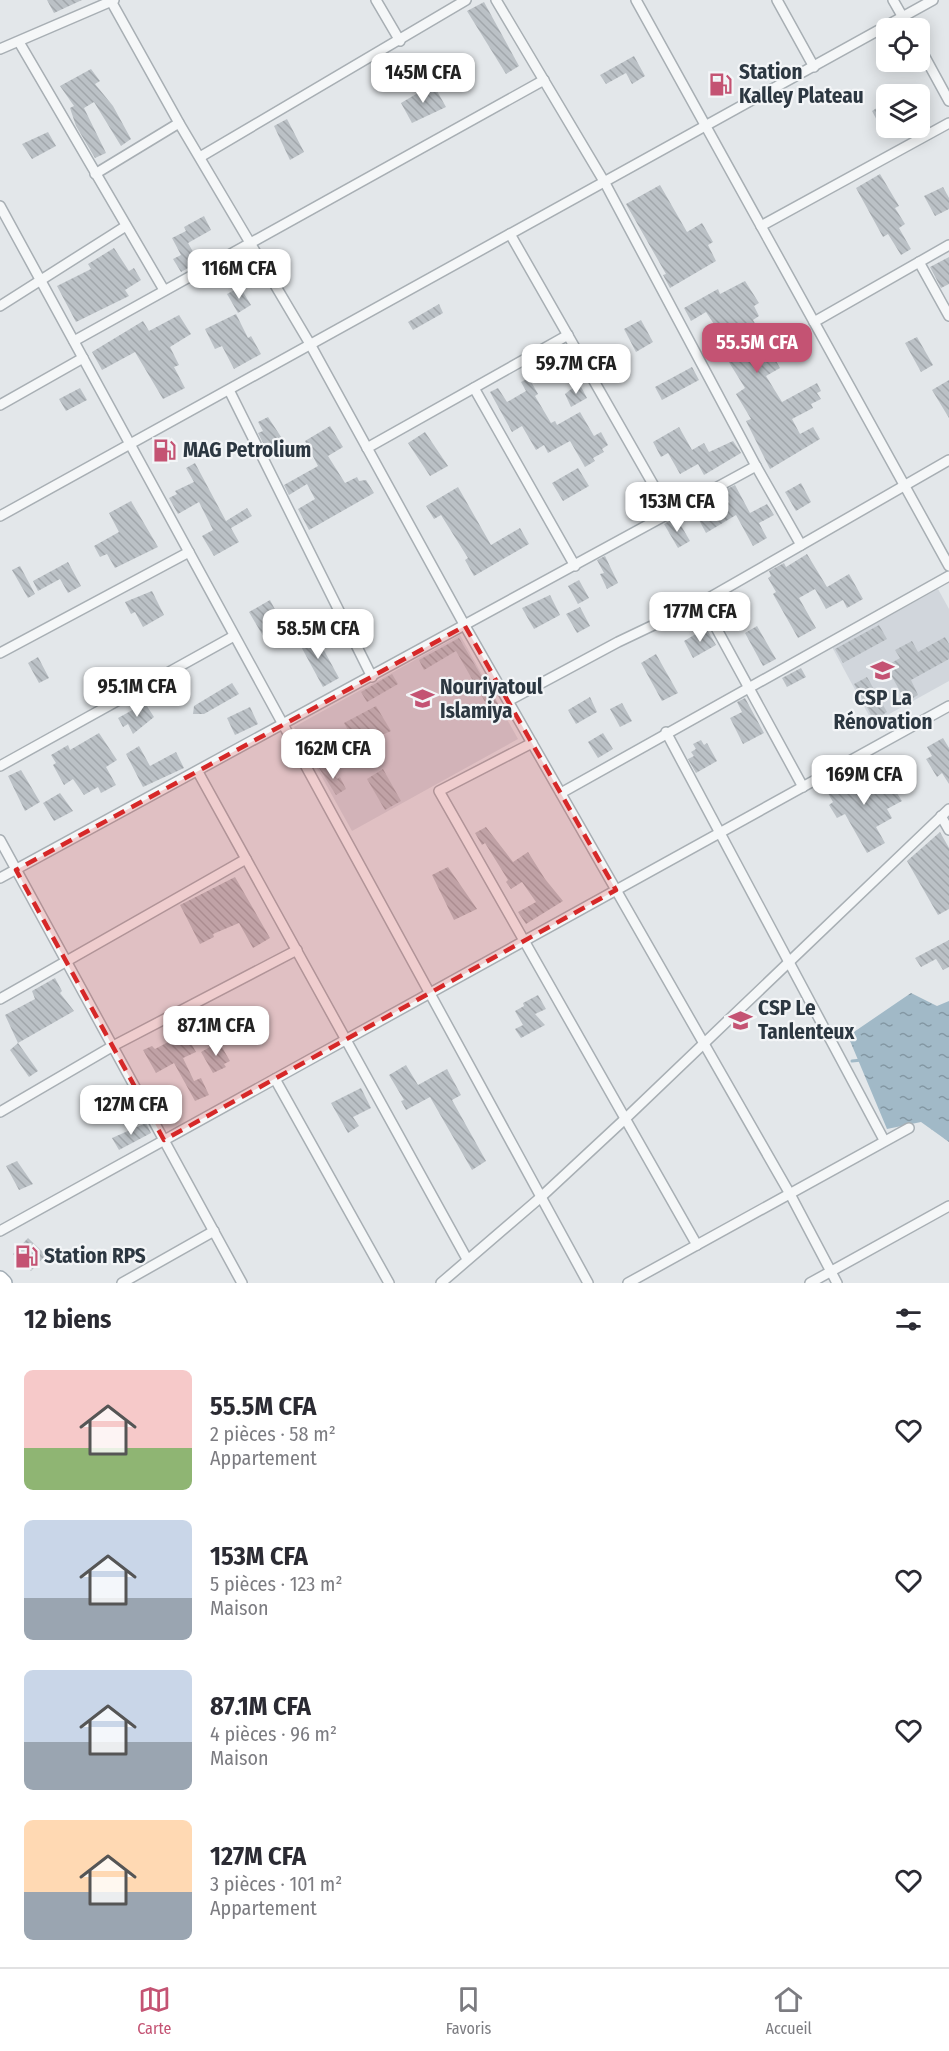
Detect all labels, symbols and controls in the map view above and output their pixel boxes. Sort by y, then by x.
map controls [876,18,930,138]
button: locate [876,18,930,72]
pin: 145M CFA [361,53,485,104]
place label: Station Kalley Plateau [739,59,864,109]
text: 145M CFA [385,60,461,84]
fuel station icon: Station Kalley Plateau [708,71,734,97]
button: layers [876,84,930,138]
pin: 116M CFA [177,249,301,300]
text: 116M CFA [202,256,276,280]
pin: 55.5M CFA [688,323,826,374]
text: 55.5M CFA [716,330,798,354]
pin: 59.7M CFA [507,344,645,395]
text: 59.7M CFA [536,351,616,375]
fuel station icon: MAG Petrolium [152,437,178,463]
place label: MAG Petrolium [183,437,311,463]
pin: 153M CFA [615,482,739,533]
text: 153M CFA [639,489,715,513]
pin: 177M CFA [638,592,762,643]
text: 177M CFA [663,599,737,623]
pin: 58.5M CFA [249,609,387,660]
text: 58.5M CFA [277,616,359,640]
school or university icon: CSP La Rénovation [870,657,896,683]
pin: 95.1M CFA [68,667,206,718]
text: 95.1M CFA [98,674,176,698]
place label: Nouriyatoul Islamiya [440,674,543,724]
place label: CSP La Rénovation [833,685,933,735]
school or university icon: Nouriyatoul Islamiya [409,686,435,712]
pin: 162M CFA [271,729,395,780]
text: 162M CFA [295,736,371,760]
pin: 169M CFA [802,755,926,806]
text: 169M CFA [826,762,902,786]
place label: CSP Le Tanlenteux [758,995,856,1045]
pin: 87.1M CFA [147,1006,285,1057]
school or university icon: CSP Le Tanlenteux [727,1007,753,1033]
text: 87.1M CFA [177,1013,255,1037]
pin: 127M CFA [69,1085,193,1136]
text: 127M CFA [94,1092,168,1116]
fuel station icon: Station RPS [13,1243,39,1269]
place label: Station RPS [44,1243,146,1269]
icon: filters [892,1303,925,1336]
text: 12 biens [24,1304,112,1335]
text: 55.5M CFA [210,1391,316,1422]
icon: home [72,1394,144,1466]
icon: heart [892,1414,925,1447]
text: 2 pièces · 58 m² [210,1422,336,1446]
text: Appartement [210,1446,317,1470]
text: 153M CFA [210,1541,308,1572]
icon: home [72,1544,144,1616]
icon: heart [892,1564,925,1597]
text: 5 pièces · 123 m² [210,1572,343,1596]
text: Maison [210,1596,269,1620]
text: 87.1M CFA [210,1691,311,1722]
icon: home [72,1694,144,1766]
icon: heart [892,1714,925,1747]
text: 4 pièces · 96 m² [210,1722,337,1746]
text: Maison [210,1746,269,1770]
text: 127M CFA [210,1841,306,1872]
icon: home [72,1844,144,1916]
icon: heart [892,1864,925,1897]
text: 3 pièces · 101 m² [210,1872,342,1896]
text: Appartement [210,1896,317,1920]
tab: Carte [137,1983,171,2038]
tab: Favoris [446,1983,491,2038]
tab: Accueil [766,1983,812,2038]

